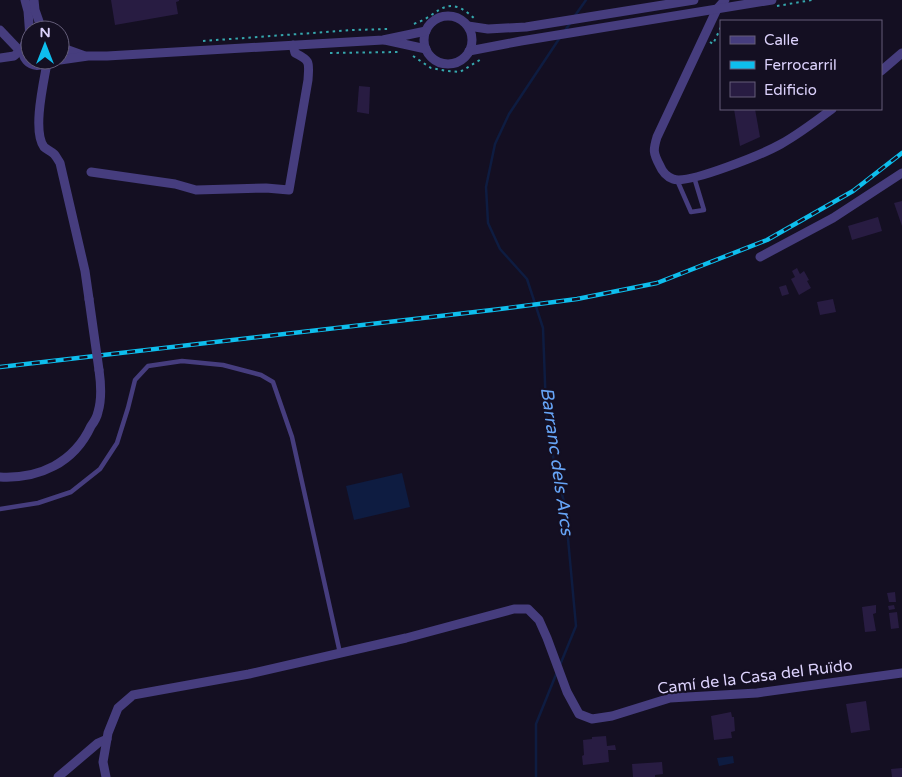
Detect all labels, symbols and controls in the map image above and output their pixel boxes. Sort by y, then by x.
north arrow [20,20,70,70]
legend [720,20,882,110]
text: N [39,24,51,41]
text: Calle [764,31,799,49]
text: Ferrocarril [764,56,837,74]
text: Edificio [764,81,817,99]
water label: Barranc dels Arcs [536,386,578,538]
street label: Camí de la Casa del Ruïdo [656,655,854,699]

